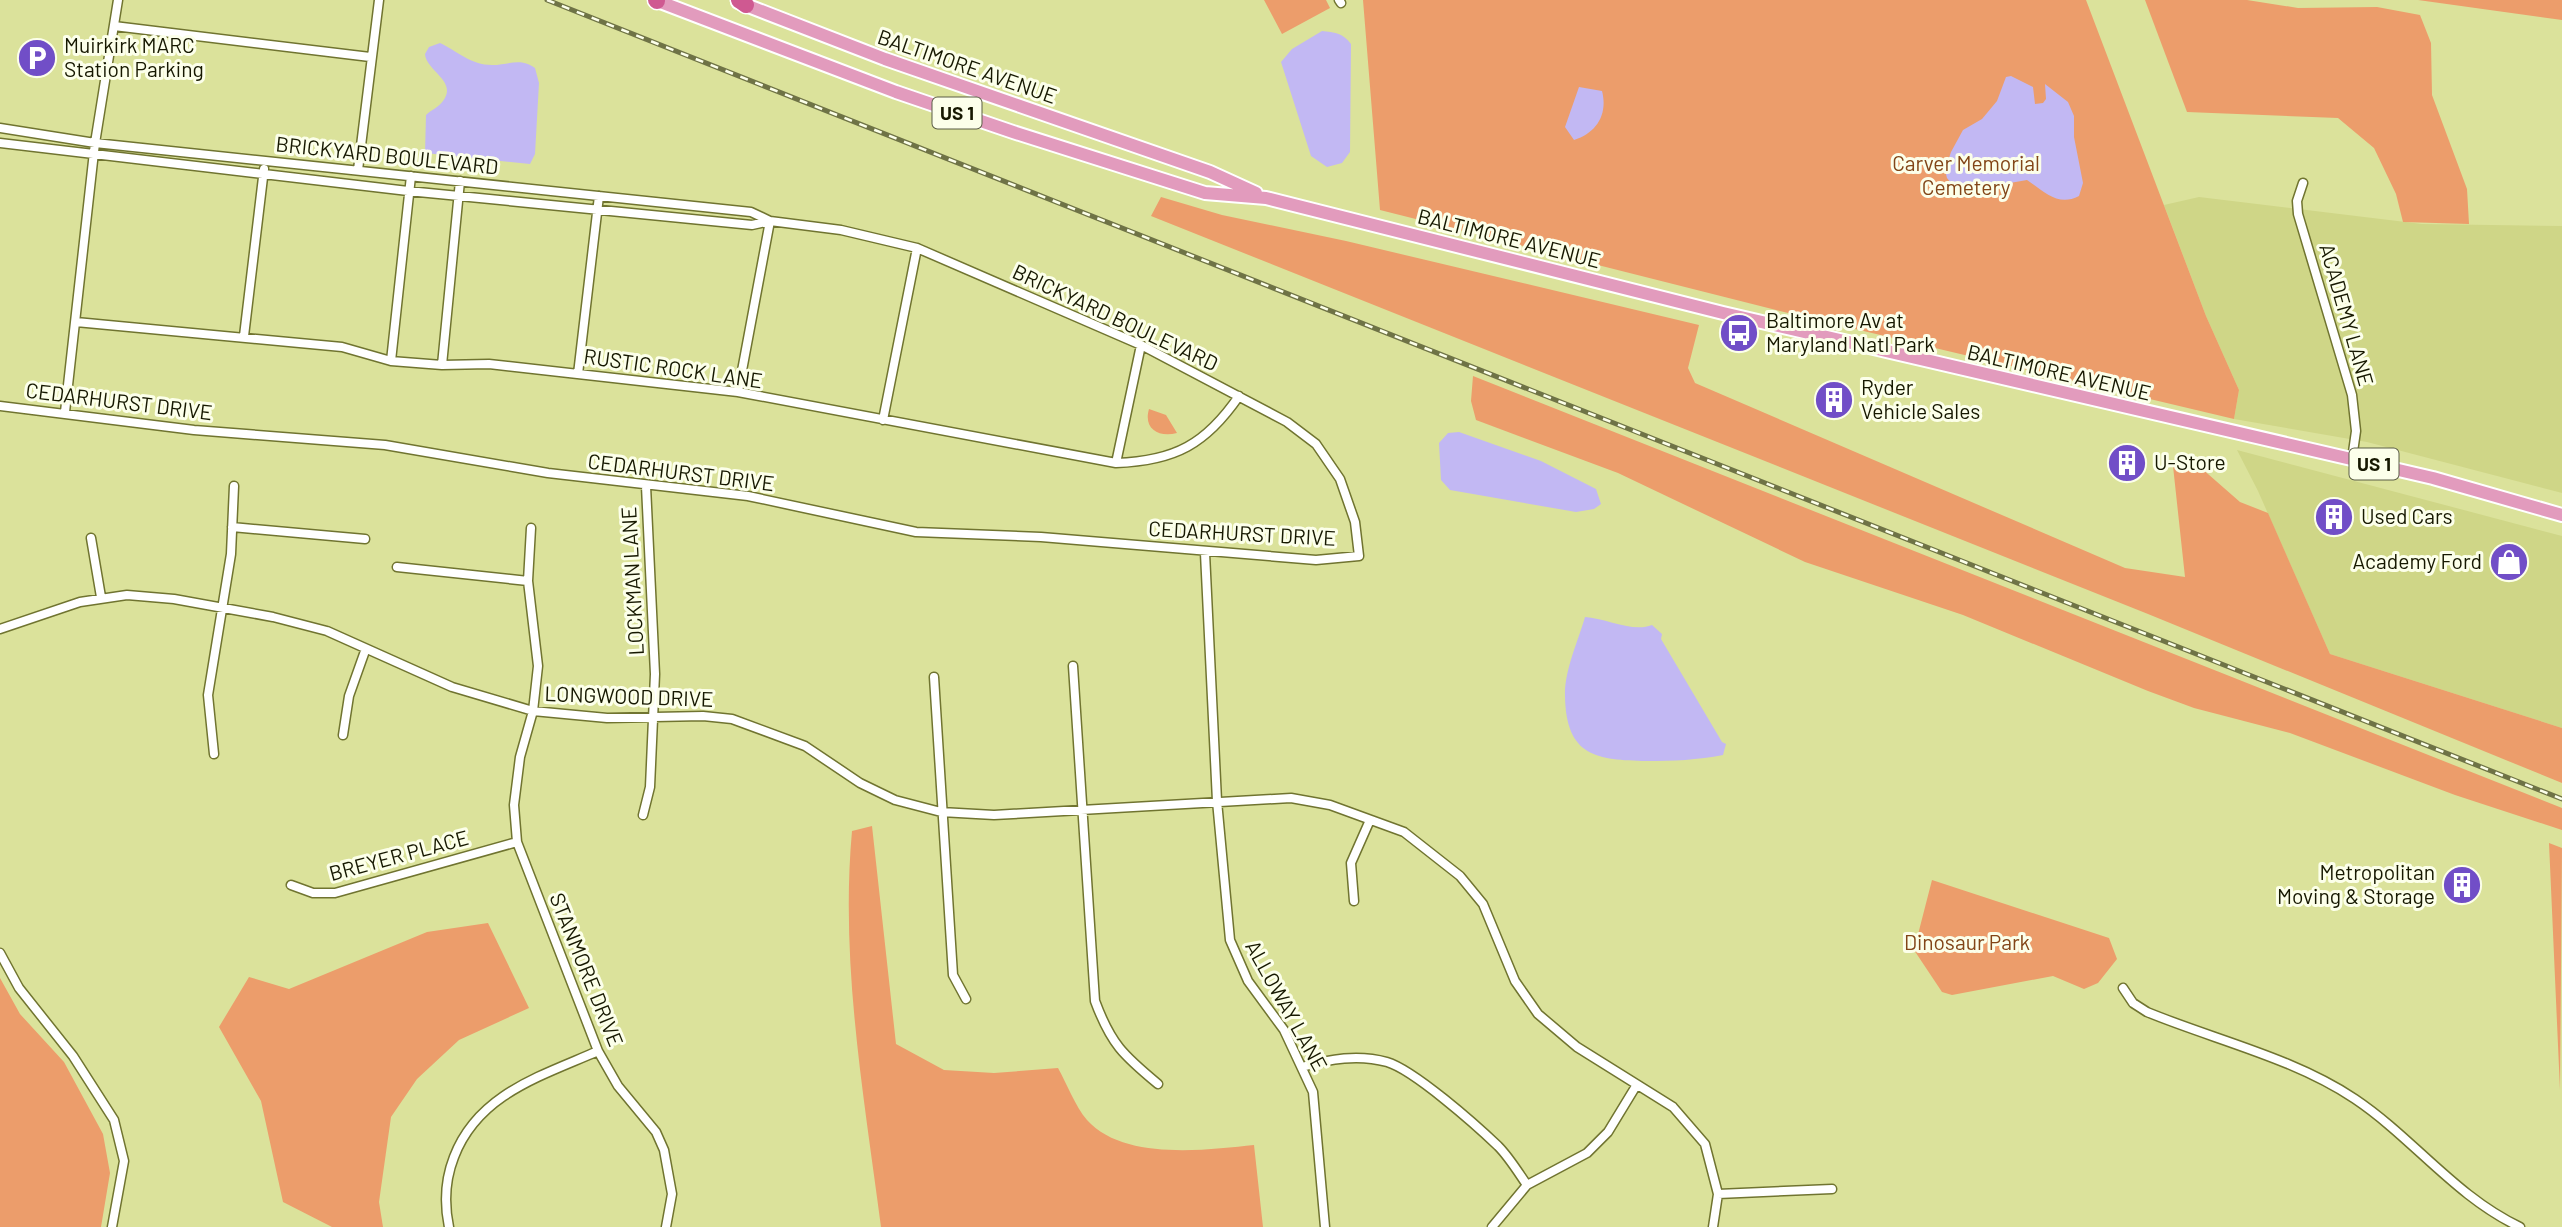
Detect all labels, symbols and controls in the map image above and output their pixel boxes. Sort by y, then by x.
street label: BALTIMORE AVENUE [875,23,1060,108]
place label: Muirkirk MARC Station Parking [64,32,204,81]
parking icon: Muirkirk MARC Station Parking [16,37,58,79]
road number: US 1 [932,97,982,128]
street label: BRICKYARD BOULEVARD [275,130,500,179]
park label: Carver Memorial Cemetery [1892,150,2040,199]
street label: BALTIMORE AVENUE [1415,203,1603,272]
street label: ACADEMY LANE [2315,241,2380,389]
street label: BRICKYARD BOULEVARD [1009,258,1222,375]
place label: Baltimore Av at Maryland Natl Park [1766,307,1935,356]
bus stop icon: Baltimore Av at Maryland Natl Park [1718,312,1760,354]
street label: BALTIMORE AVENUE [1965,338,2154,405]
street label: RUSTIC ROCK LANE [582,343,764,392]
place label: Ryder Vehicle Sales [1861,374,1980,423]
street label: CEDARHURST DRIVE [24,377,214,424]
building icon: Ryder Vehicle Sales [1813,379,1855,421]
building icon: U-Store [2106,442,2148,484]
street label: CEDARHURST DRIVE [586,448,776,495]
place label: U-Store [2154,449,2226,474]
road number: US 1 [2350,449,2398,480]
building icon: Used Cars [2313,496,2355,538]
place label: Used Cars [2361,503,2453,528]
street label: LOCKMAN LANE [615,506,648,656]
street label: CEDARHURST DRIVE [1148,515,1336,550]
shop icon: Academy Ford [2488,541,2530,583]
place label: Academy Ford [2353,548,2482,573]
street label: LONGWOOD DRIVE [544,680,714,711]
street label: BREYER PLACE [326,824,471,885]
place label: Metropolitan Moving & Storage [2277,859,2435,908]
building icon: Metropolitan Moving & Storage [2441,864,2483,906]
street label: STANMORE DRIVE [545,889,630,1050]
park label: Dinosaur Park [1904,929,2030,954]
street label: ALLOWAY LANE [1241,936,1334,1075]

